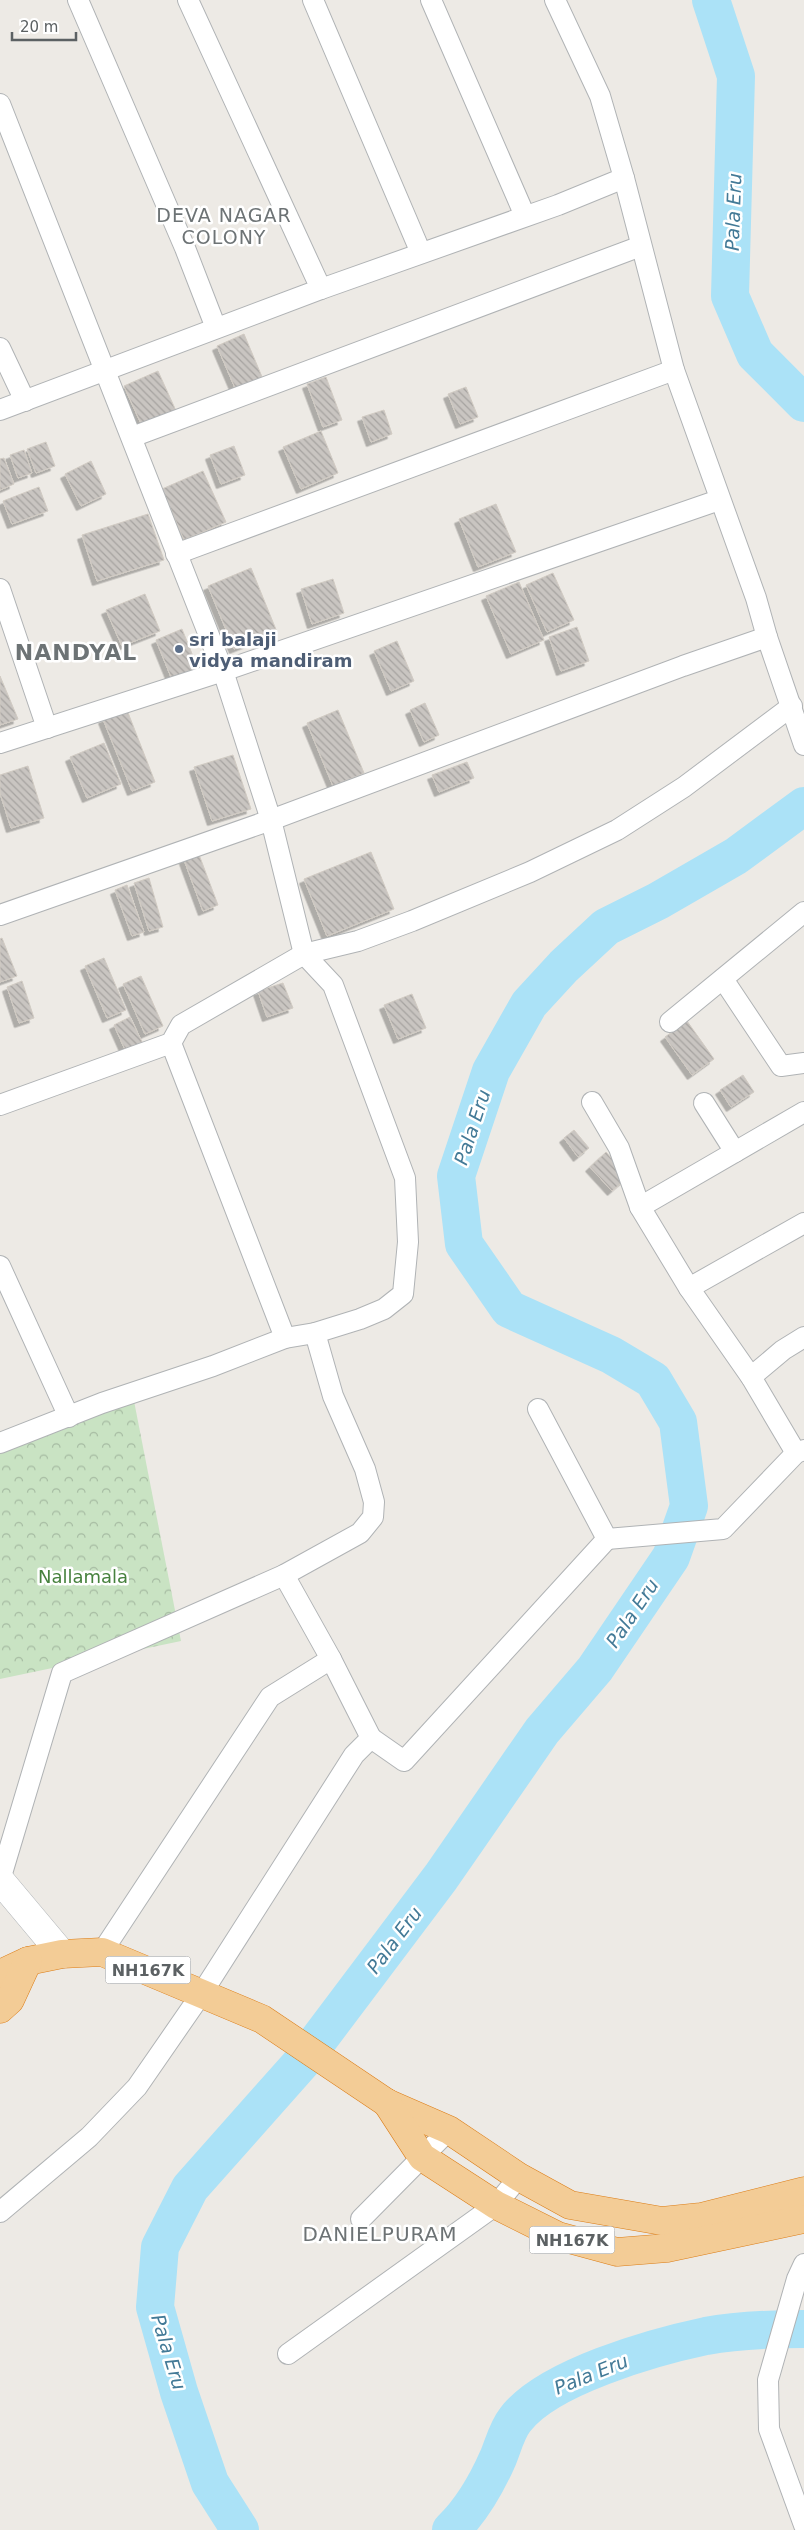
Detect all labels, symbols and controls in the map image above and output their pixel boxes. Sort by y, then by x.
scale bar [12,10,76,42]
text: 20 m [20,18,58,36]
water label: Pala Eru [721,173,745,251]
district label: DEVA NAGAR COLONY [156,204,292,248]
place label: sri balaji vidya mandiram [189,629,353,671]
district label: NANDYAL [15,640,137,665]
marker: sri balaji vidya mandiram [173,643,185,655]
water label: Pala Eru [449,1087,495,1167]
park label: Nallamala [38,1566,128,1587]
water label: Pala Eru [601,1575,663,1651]
water label: Pala Eru [362,1902,426,1978]
road number: NH167K [106,1956,190,1984]
district label: DANIELPURAM [302,2222,458,2246]
road number: NH167K [530,2226,614,2254]
water label: Pala Eru [147,2312,191,2392]
water label: Pala Eru [551,2349,631,2399]

